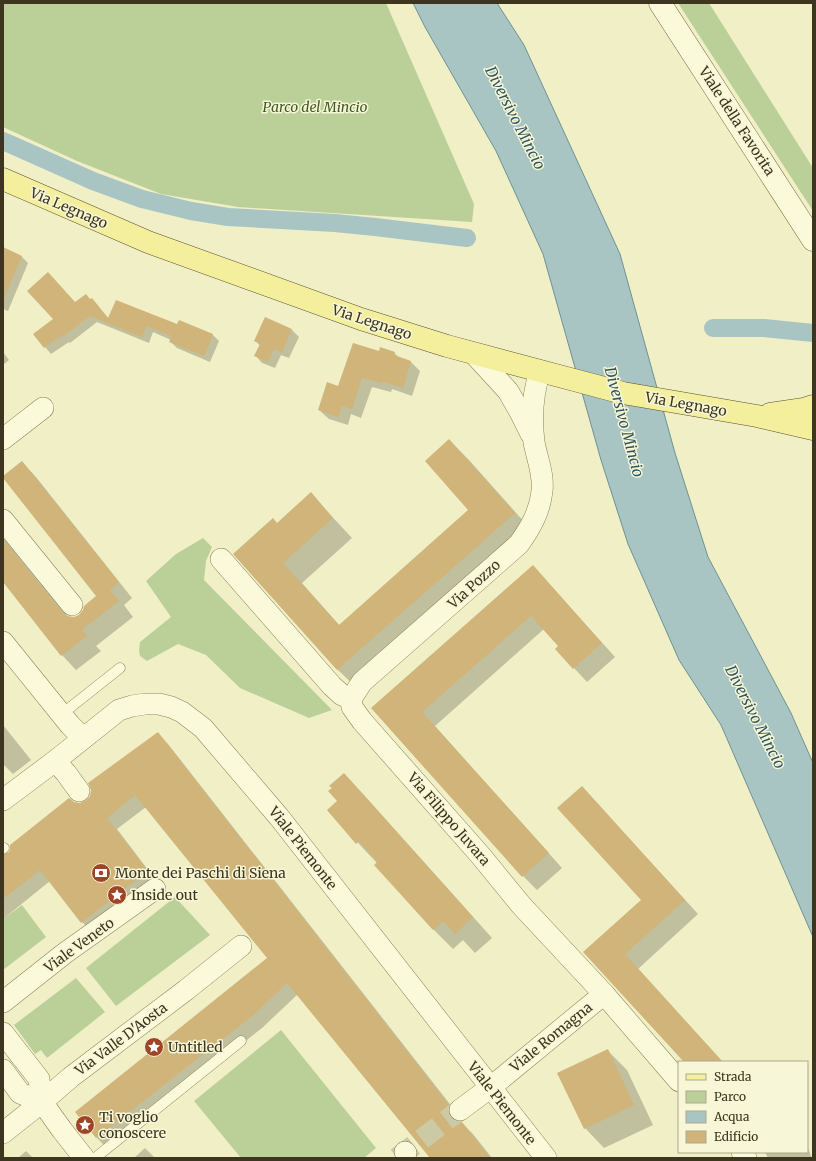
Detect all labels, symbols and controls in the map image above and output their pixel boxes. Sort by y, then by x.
water label: Diversivo Mincio [481,62,550,173]
street label: Viale della Favorita [694,62,779,179]
park label: Parco del Mincio [263,98,367,116]
street label: Via Legnago [26,183,111,232]
street label: Via Legnago [329,300,414,343]
water label: Diversivo Mincio [600,364,648,479]
street label: Via Legnago [643,388,728,420]
street label: Via Pozzo [443,556,504,613]
water label: Diversivo Mincio [721,661,790,772]
street label: Via Filippo Juvara [403,768,495,870]
street label: Viale Piemonte [264,802,341,893]
bank icon: Monte dei Paschi di Siena [90,862,112,884]
place label: Monte dei Paschi di Siena [115,864,286,882]
place icon: Inside out [106,884,128,906]
place label: Inside out [131,886,198,904]
street label: Viale Veneto [40,914,117,977]
street label: Via Valle D'Aosta [71,998,171,1080]
street label: Viale Romagna [505,998,596,1076]
place icon: Untitled [143,1036,165,1058]
place label: Untitled [168,1038,223,1056]
street label: Viale Piemonte [463,1057,540,1148]
legend [678,1061,808,1153]
text: Strada [714,1069,752,1084]
text: Parco [714,1089,746,1104]
place label: Ti voglio conoscere [99,1108,166,1142]
text: Acqua [713,1109,750,1124]
place icon: Ti voglio conoscere [74,1114,96,1136]
text: Edificio [714,1129,758,1144]

